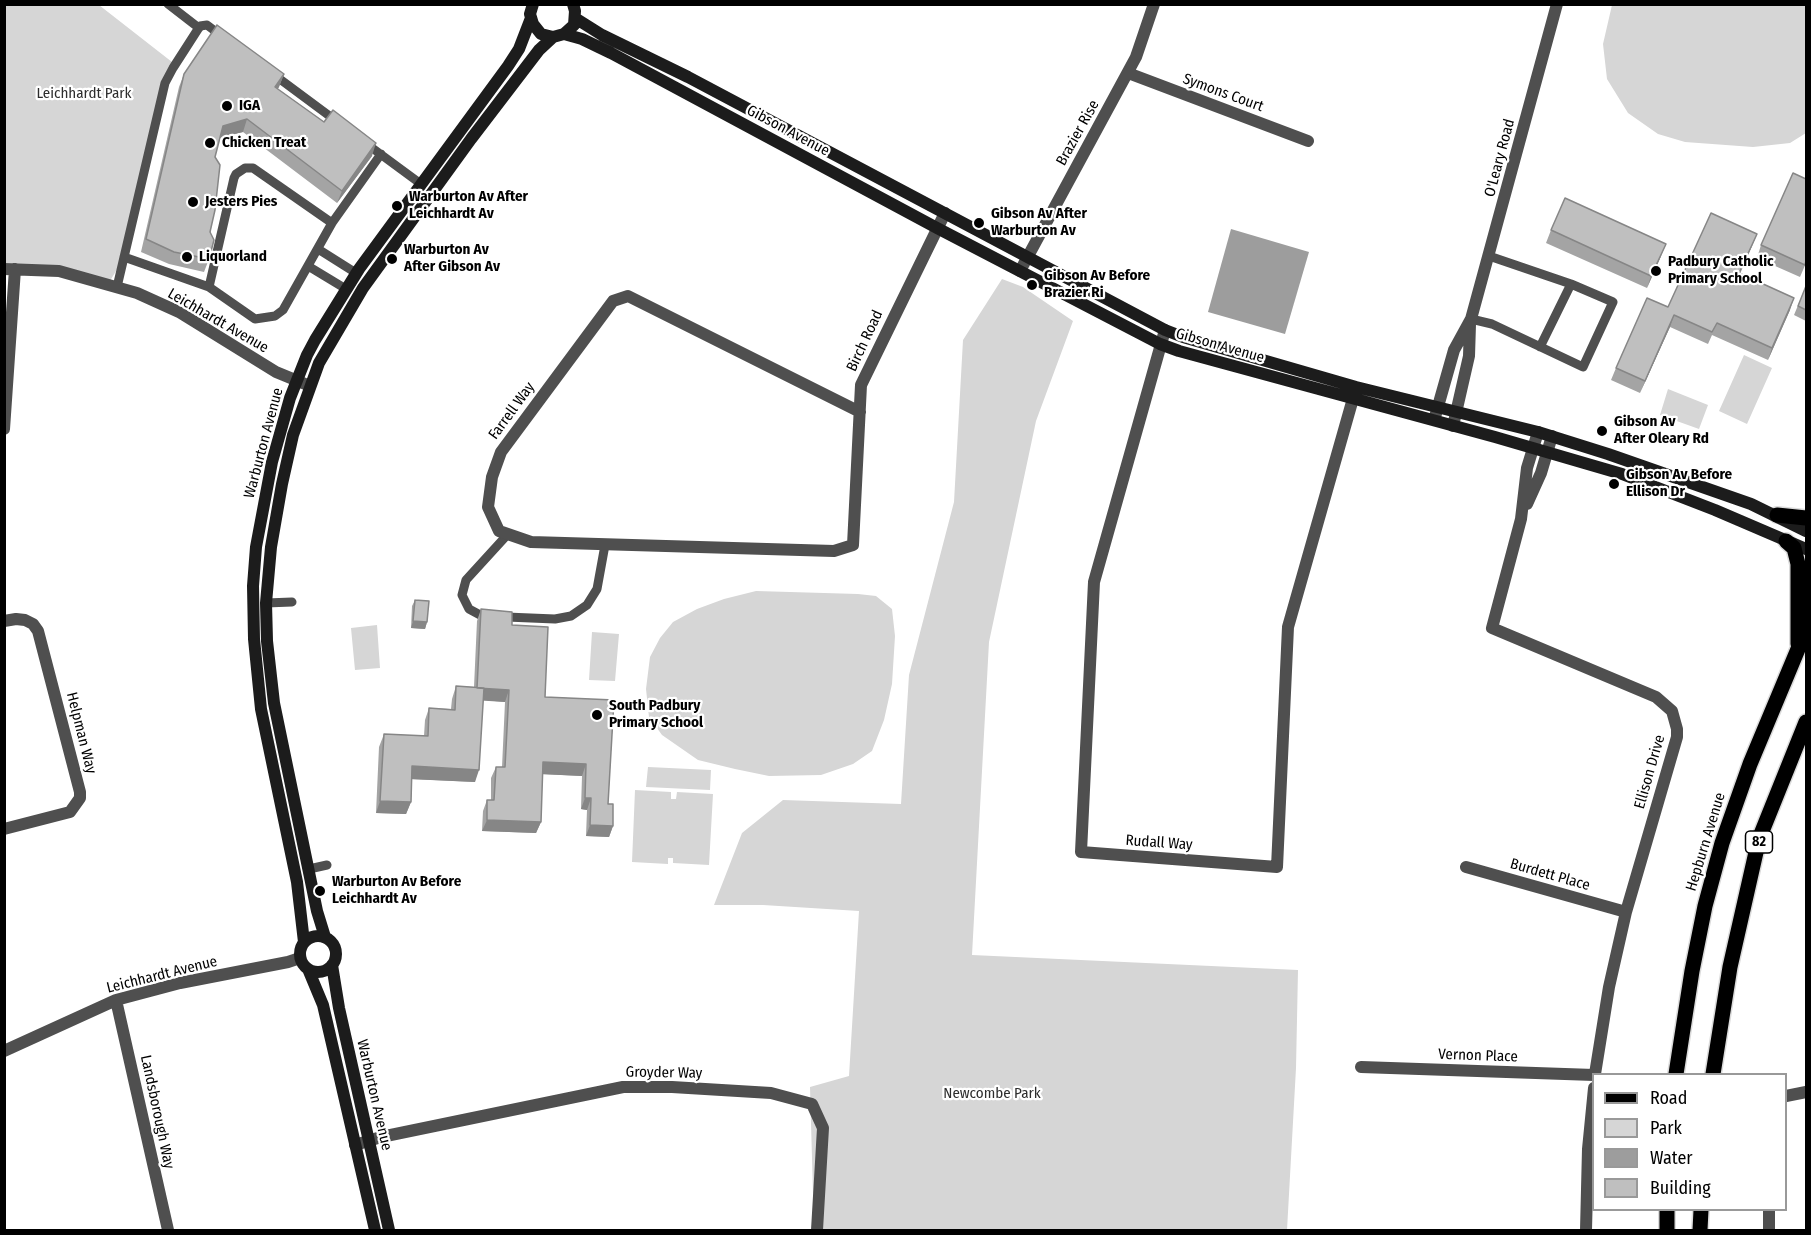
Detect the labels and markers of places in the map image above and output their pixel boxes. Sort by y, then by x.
place label: IGA [239,97,260,115]
marker: IGA [220,99,234,113]
place label: Chicken Treat [222,134,306,152]
marker: Chicken Treat [203,136,217,150]
place label: Warburton Av After Leichhardt Av [409,188,528,223]
place label: Jesters Pies [205,193,277,211]
marker: Jesters Pies [186,195,200,209]
marker: Warburton Av After Leichhardt Av [390,199,404,213]
place label: Gibson Av After Warburton Av [991,205,1087,240]
marker: Gibson Av After Warburton Av [972,216,986,230]
place label: Warburton Av After Gibson Av [404,241,500,276]
place label: Liquorland [199,248,267,266]
marker: Liquorland [180,250,194,264]
marker: Warburton Av After Gibson Av [385,252,399,266]
place label: Padbury Catholic Primary School [1668,253,1774,288]
marker: Padbury Catholic Primary School [1649,264,1663,278]
place label: Gibson Av Before Brazier Ri [1044,267,1150,302]
marker: Gibson Av Before Brazier Ri [1025,278,1039,292]
place label: Gibson Av After Oleary Rd [1614,413,1709,448]
marker: Gibson Av After Oleary Rd [1595,424,1609,438]
place label: Gibson Av Before Ellison Dr [1626,466,1732,501]
marker: Gibson Av Before Ellison Dr [1607,477,1621,491]
place label: South Padbury Primary School [609,697,703,732]
marker: South Padbury Primary School [590,708,604,722]
place label: Warburton Av Before Leichhardt Av [332,873,461,908]
marker: Warburton Av Before Leichhardt Av [313,884,327,898]

